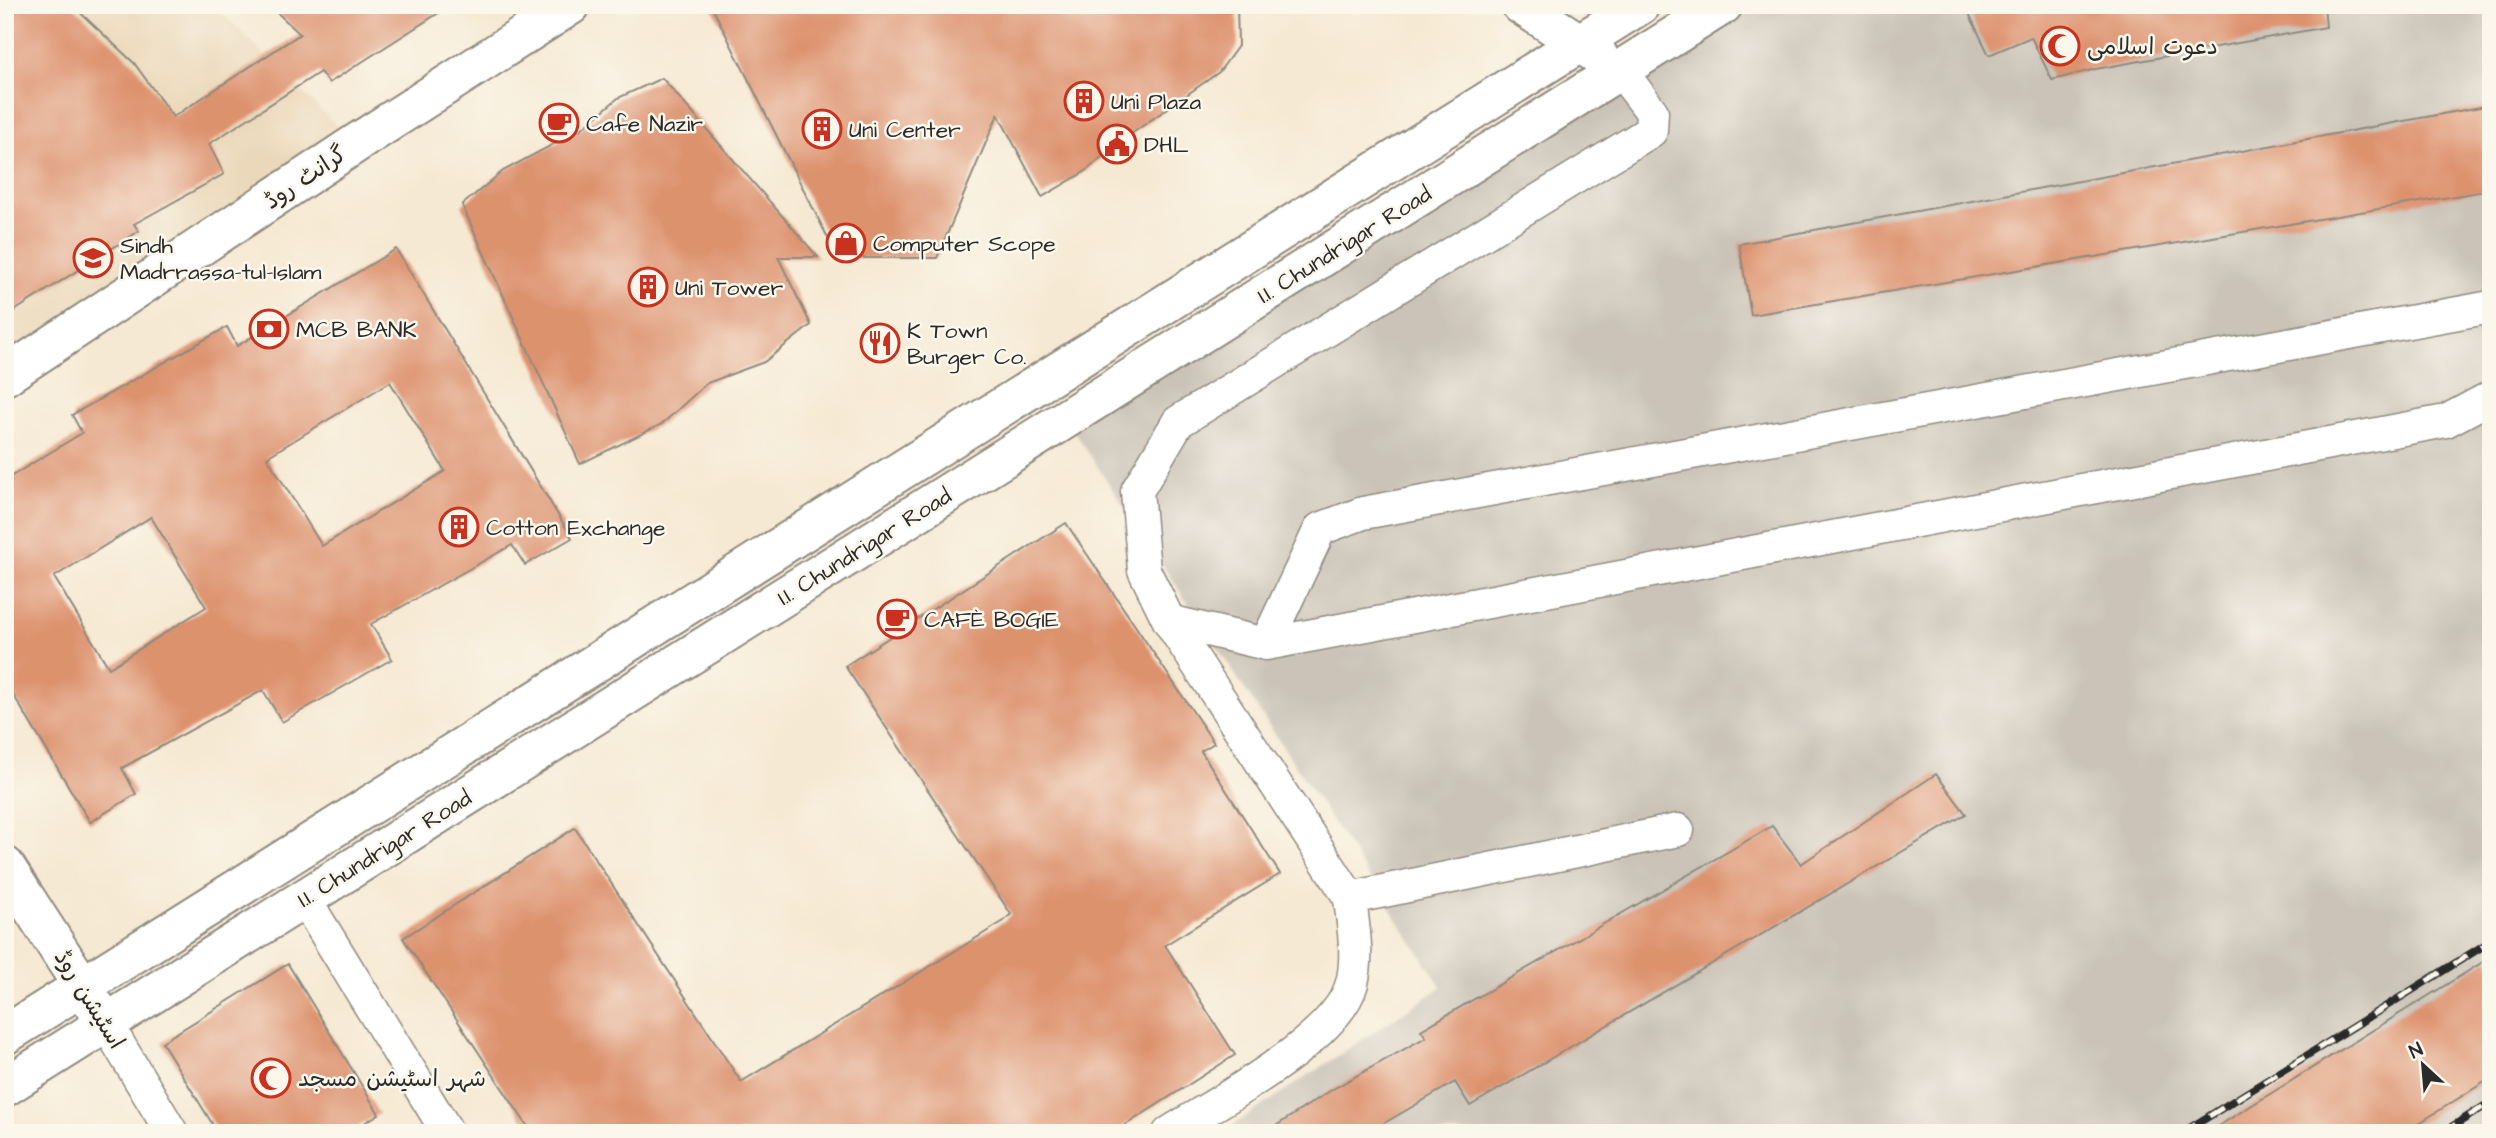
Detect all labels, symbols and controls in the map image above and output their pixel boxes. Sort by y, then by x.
mosque icon: دعوت اسلامی [2039,25,2081,67]
place label: دعوت اسلامی [2087,31,2218,63]
building icon: Uni Plaza [1063,80,1105,122]
place label: Uni Plaza [1111,86,1201,118]
cafe icon: Cafe Nazir [538,102,580,144]
place label: Cafe Nazir [586,108,703,140]
building icon: Uni Center [801,108,843,150]
place label: Uni Center [849,114,961,146]
public building icon: DHL [1096,123,1138,165]
place label: DHL [1144,129,1189,161]
street label: گرانٹ روڈ [258,138,353,217]
street label: I.I. Chundrigar Road [1251,178,1438,312]
shop icon: Computer Scope [825,222,867,264]
place label: Computer Scope [873,228,1056,260]
place label: Sindh Madrrassa-tul-Islam [120,230,322,288]
school or university icon: Sindh Madrrassa-tul-Islam [72,237,114,279]
building icon: Uni Tower [627,266,669,308]
place label: Uni Tower [675,272,783,304]
bank icon: MCB BANK [248,308,290,350]
place label: MCB BANK [296,314,416,346]
place label: K Town Burger Co. [907,315,1026,374]
restaurant icon: K Town Burger Co. [859,322,901,364]
street label: I.I. Chundrigar Road [771,480,958,614]
building icon: Cotton Exchange [438,506,480,548]
place label: Cotton Exchange [486,512,665,545]
cafe icon: CAFÈ BOGIE [876,598,918,640]
place label: CAFÈ BOGIE [924,604,1059,636]
street label: I.I. Chundrigar Road [291,782,478,916]
street label: اسٹیشن روڈ [46,944,132,1055]
north arrow [2388,1030,2458,1100]
text: N [2405,1036,2428,1066]
mosque icon: شہر اسٹیشن مسجد [250,1057,292,1099]
place label: شہر اسٹیشن مسجد [298,1063,486,1095]

